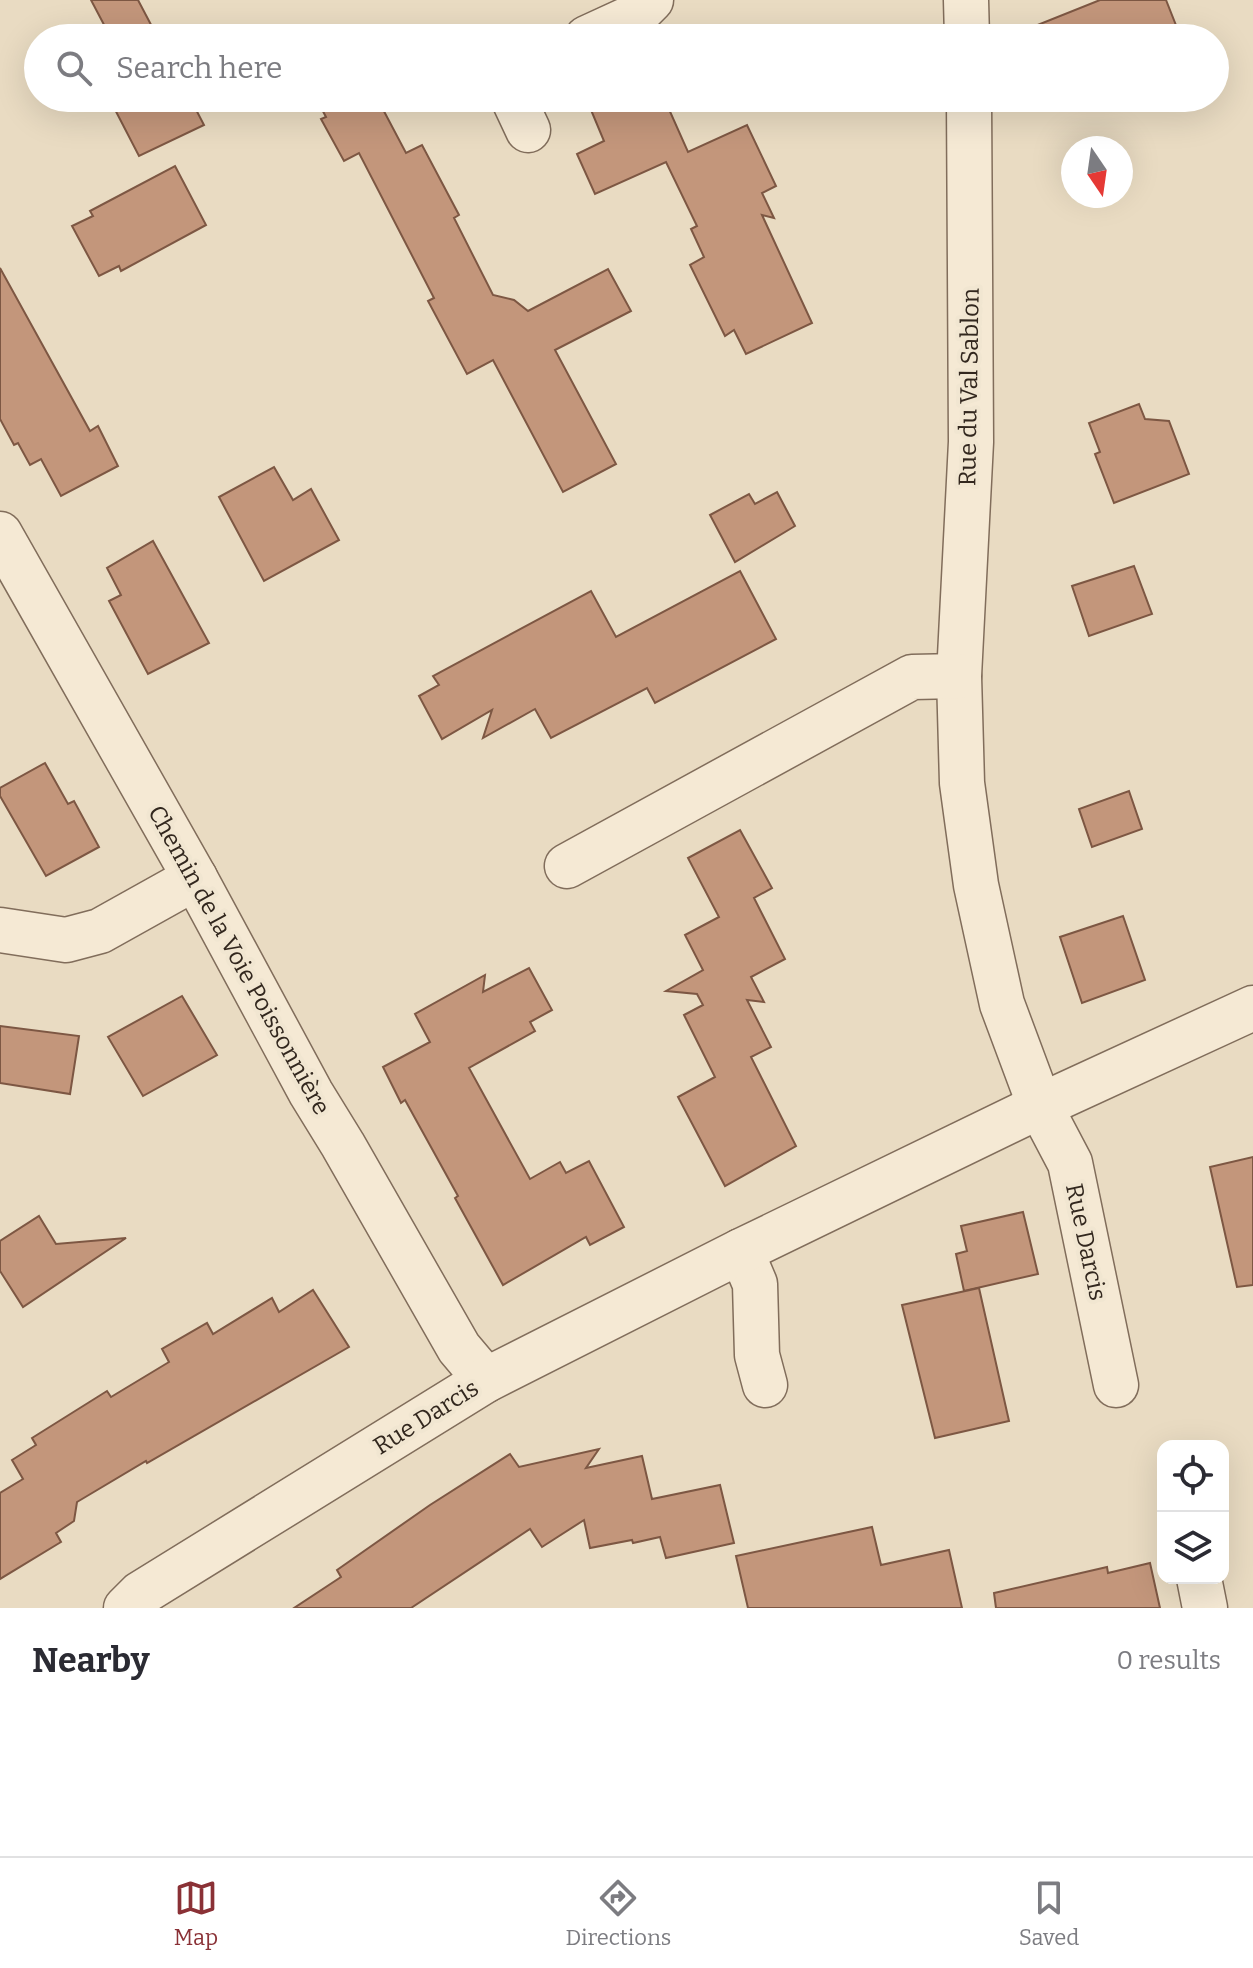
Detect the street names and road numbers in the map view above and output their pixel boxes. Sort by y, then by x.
street label: Rue du Val Sablon [953,288,985,486]
street label: Chemin de la Voie Poissonnière [142,801,336,1119]
street label: Rue Darcis [1060,1181,1112,1303]
street label: Rue Darcis [368,1374,484,1460]

